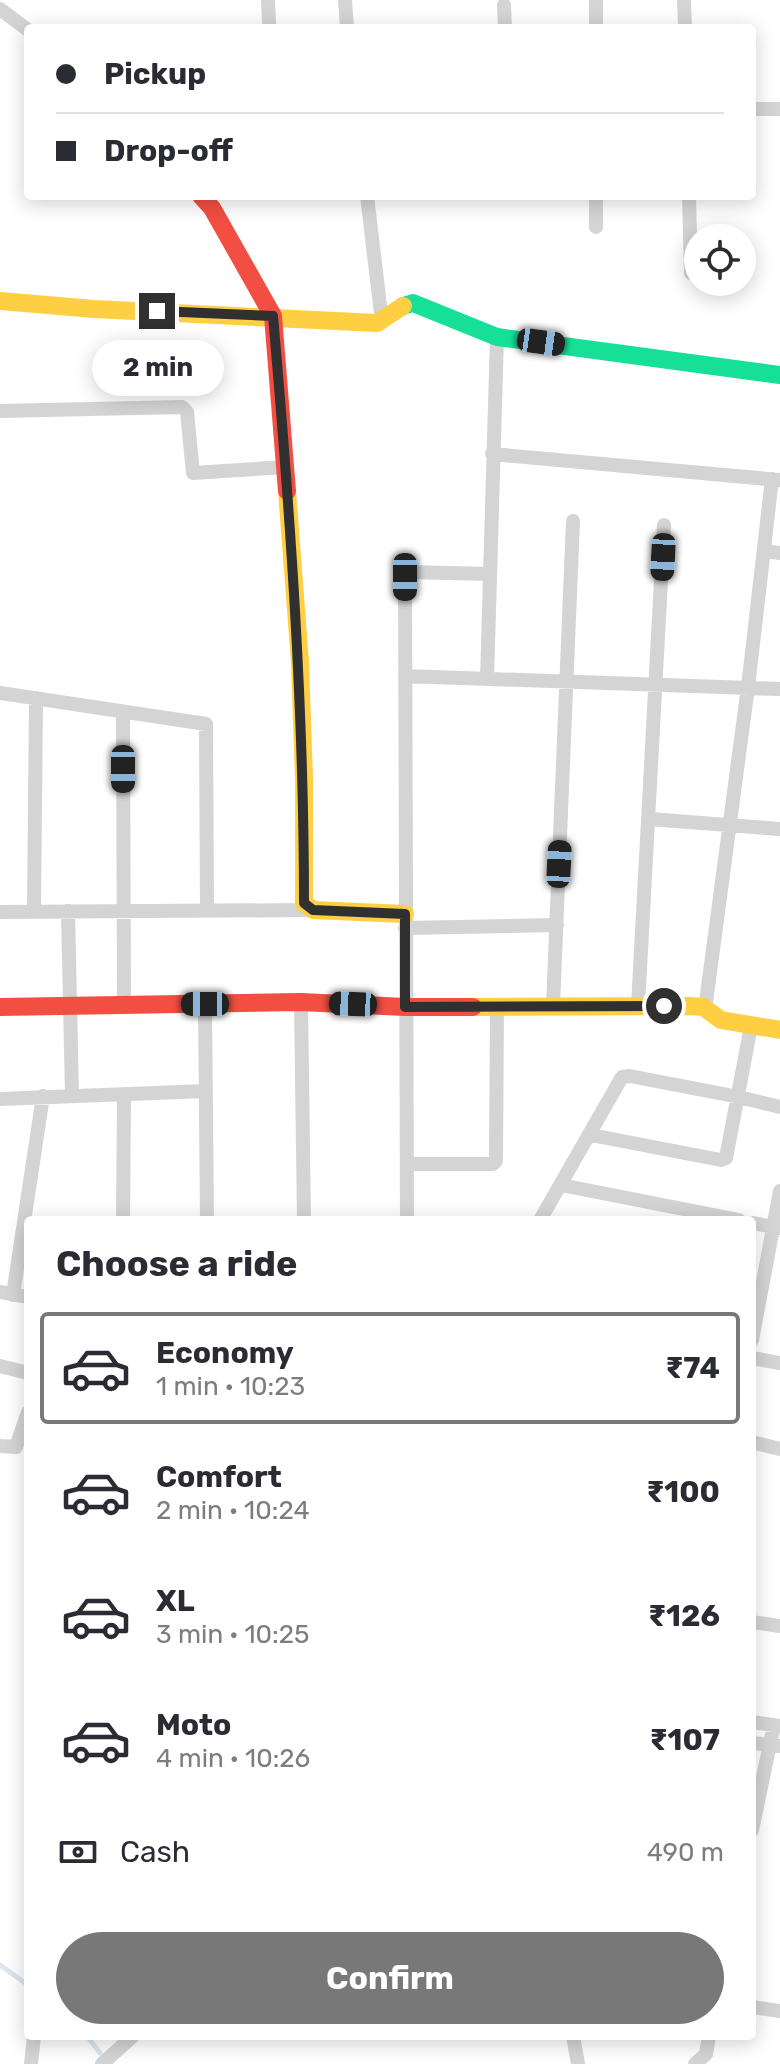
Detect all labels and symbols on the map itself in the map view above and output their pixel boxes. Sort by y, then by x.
route end [139,293,175,329]
car [516,327,566,357]
callout: 2 min [91,339,223,395]
car [650,532,676,582]
car [393,553,417,601]
car [111,745,135,793]
car [546,839,572,889]
route start [646,988,682,1024]
car [329,991,377,1017]
car [181,992,229,1016]

